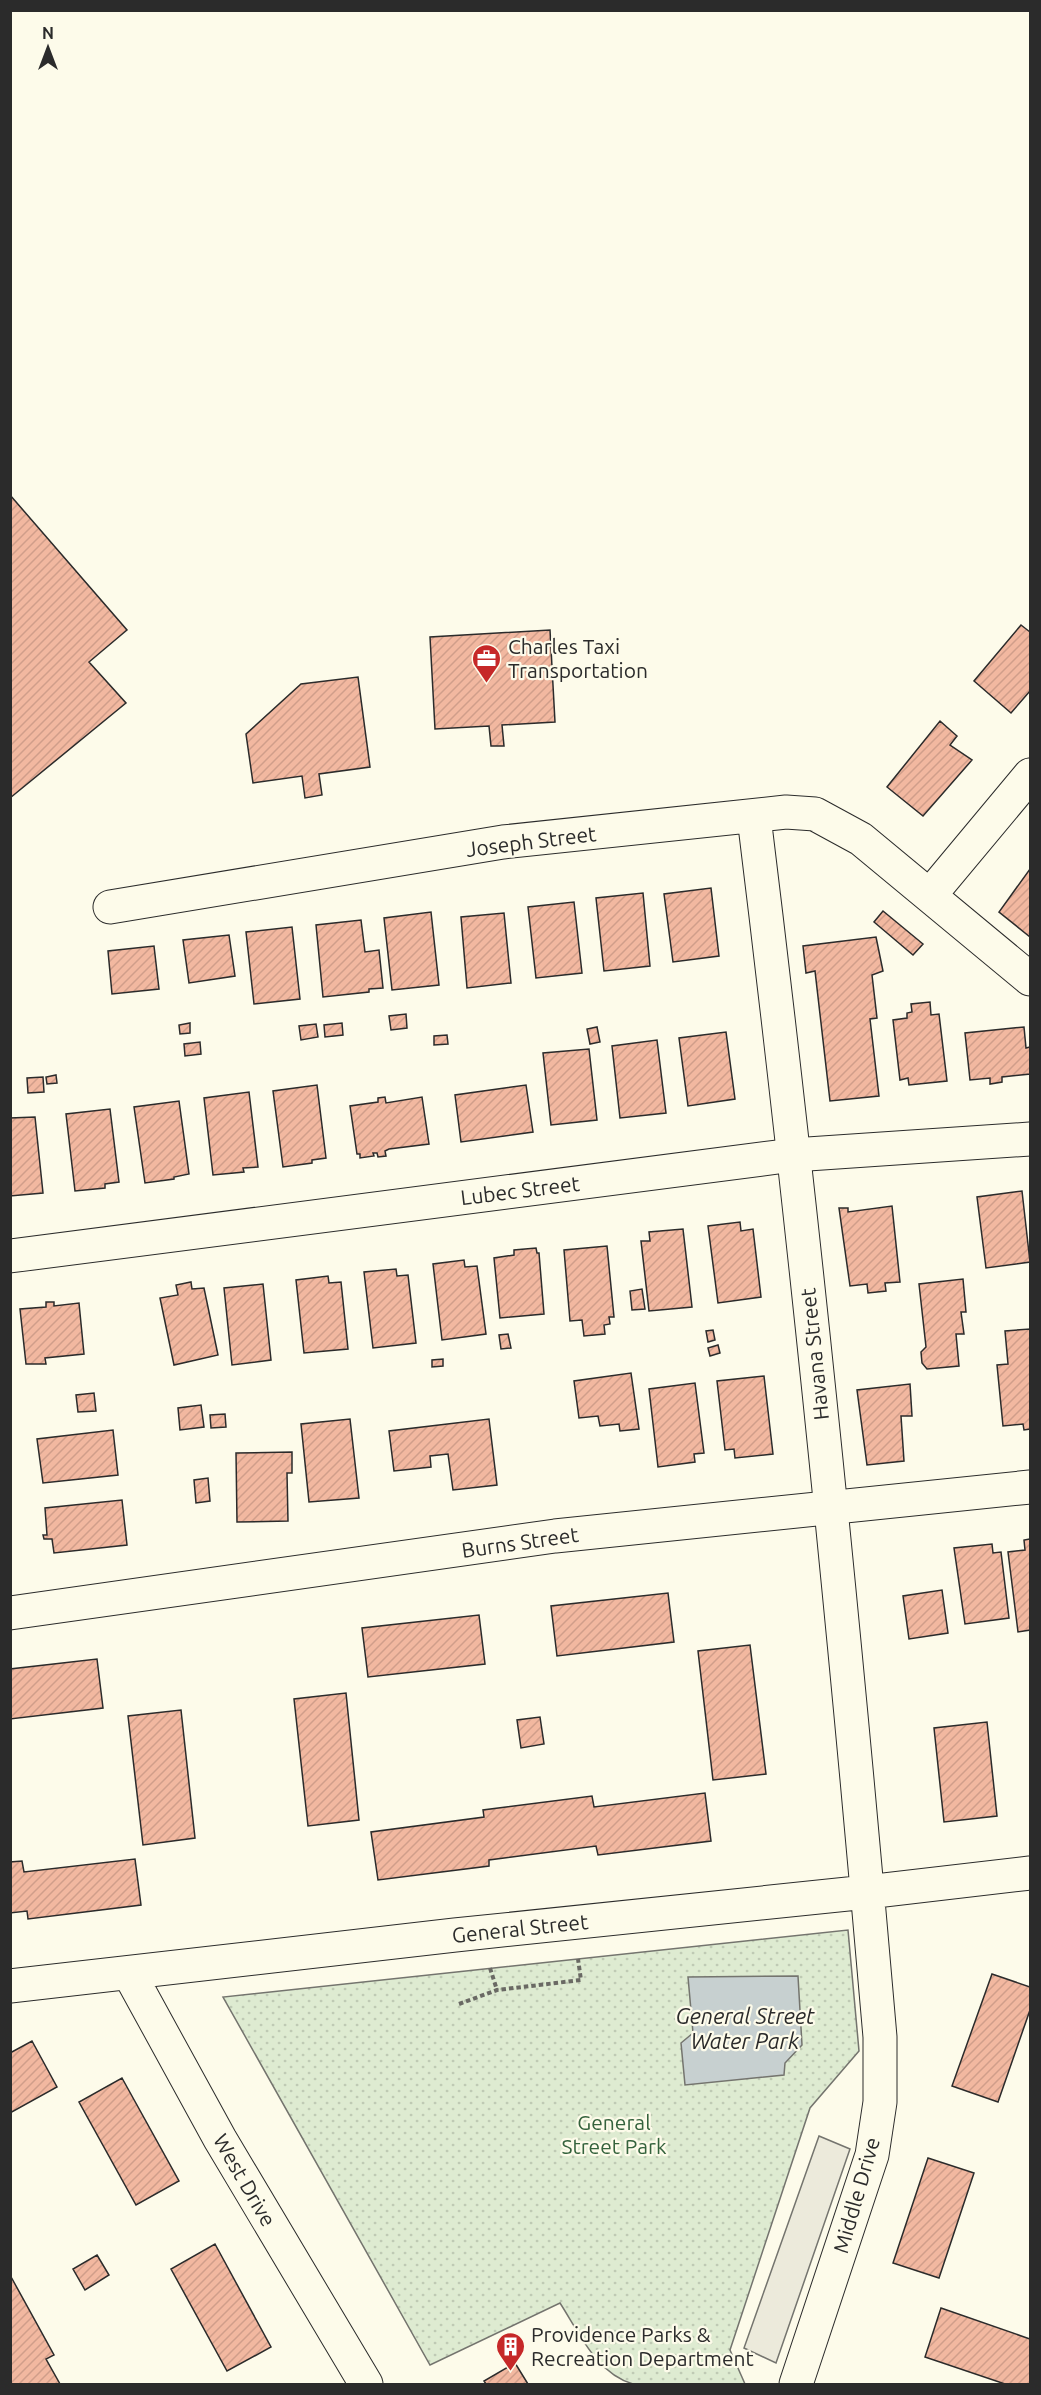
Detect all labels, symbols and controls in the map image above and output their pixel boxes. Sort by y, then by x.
north arrow [18,18,78,78]
text: N [42,24,54,42]
place label: Charles Taxi Transportation [508,634,648,682]
office icon: Charles Taxi Transportation [471,642,503,684]
street label: Joseph Street [465,821,597,861]
street label: Lubec Street [459,1171,581,1209]
street label: Havana Street [795,1287,833,1421]
street label: Burns Street [460,1522,580,1562]
street label: General Street [451,1909,589,1947]
water label: General Street Water Park [675,2003,815,2053]
park label: General Street Park [561,2110,667,2158]
street label: West Drive [209,2130,281,2230]
street label: Middle Drive [828,2134,884,2256]
place label: Providence Parks & Recreation Department [531,2322,754,2370]
building icon: Providence Parks & Recreation Department [494,2330,526,2372]

